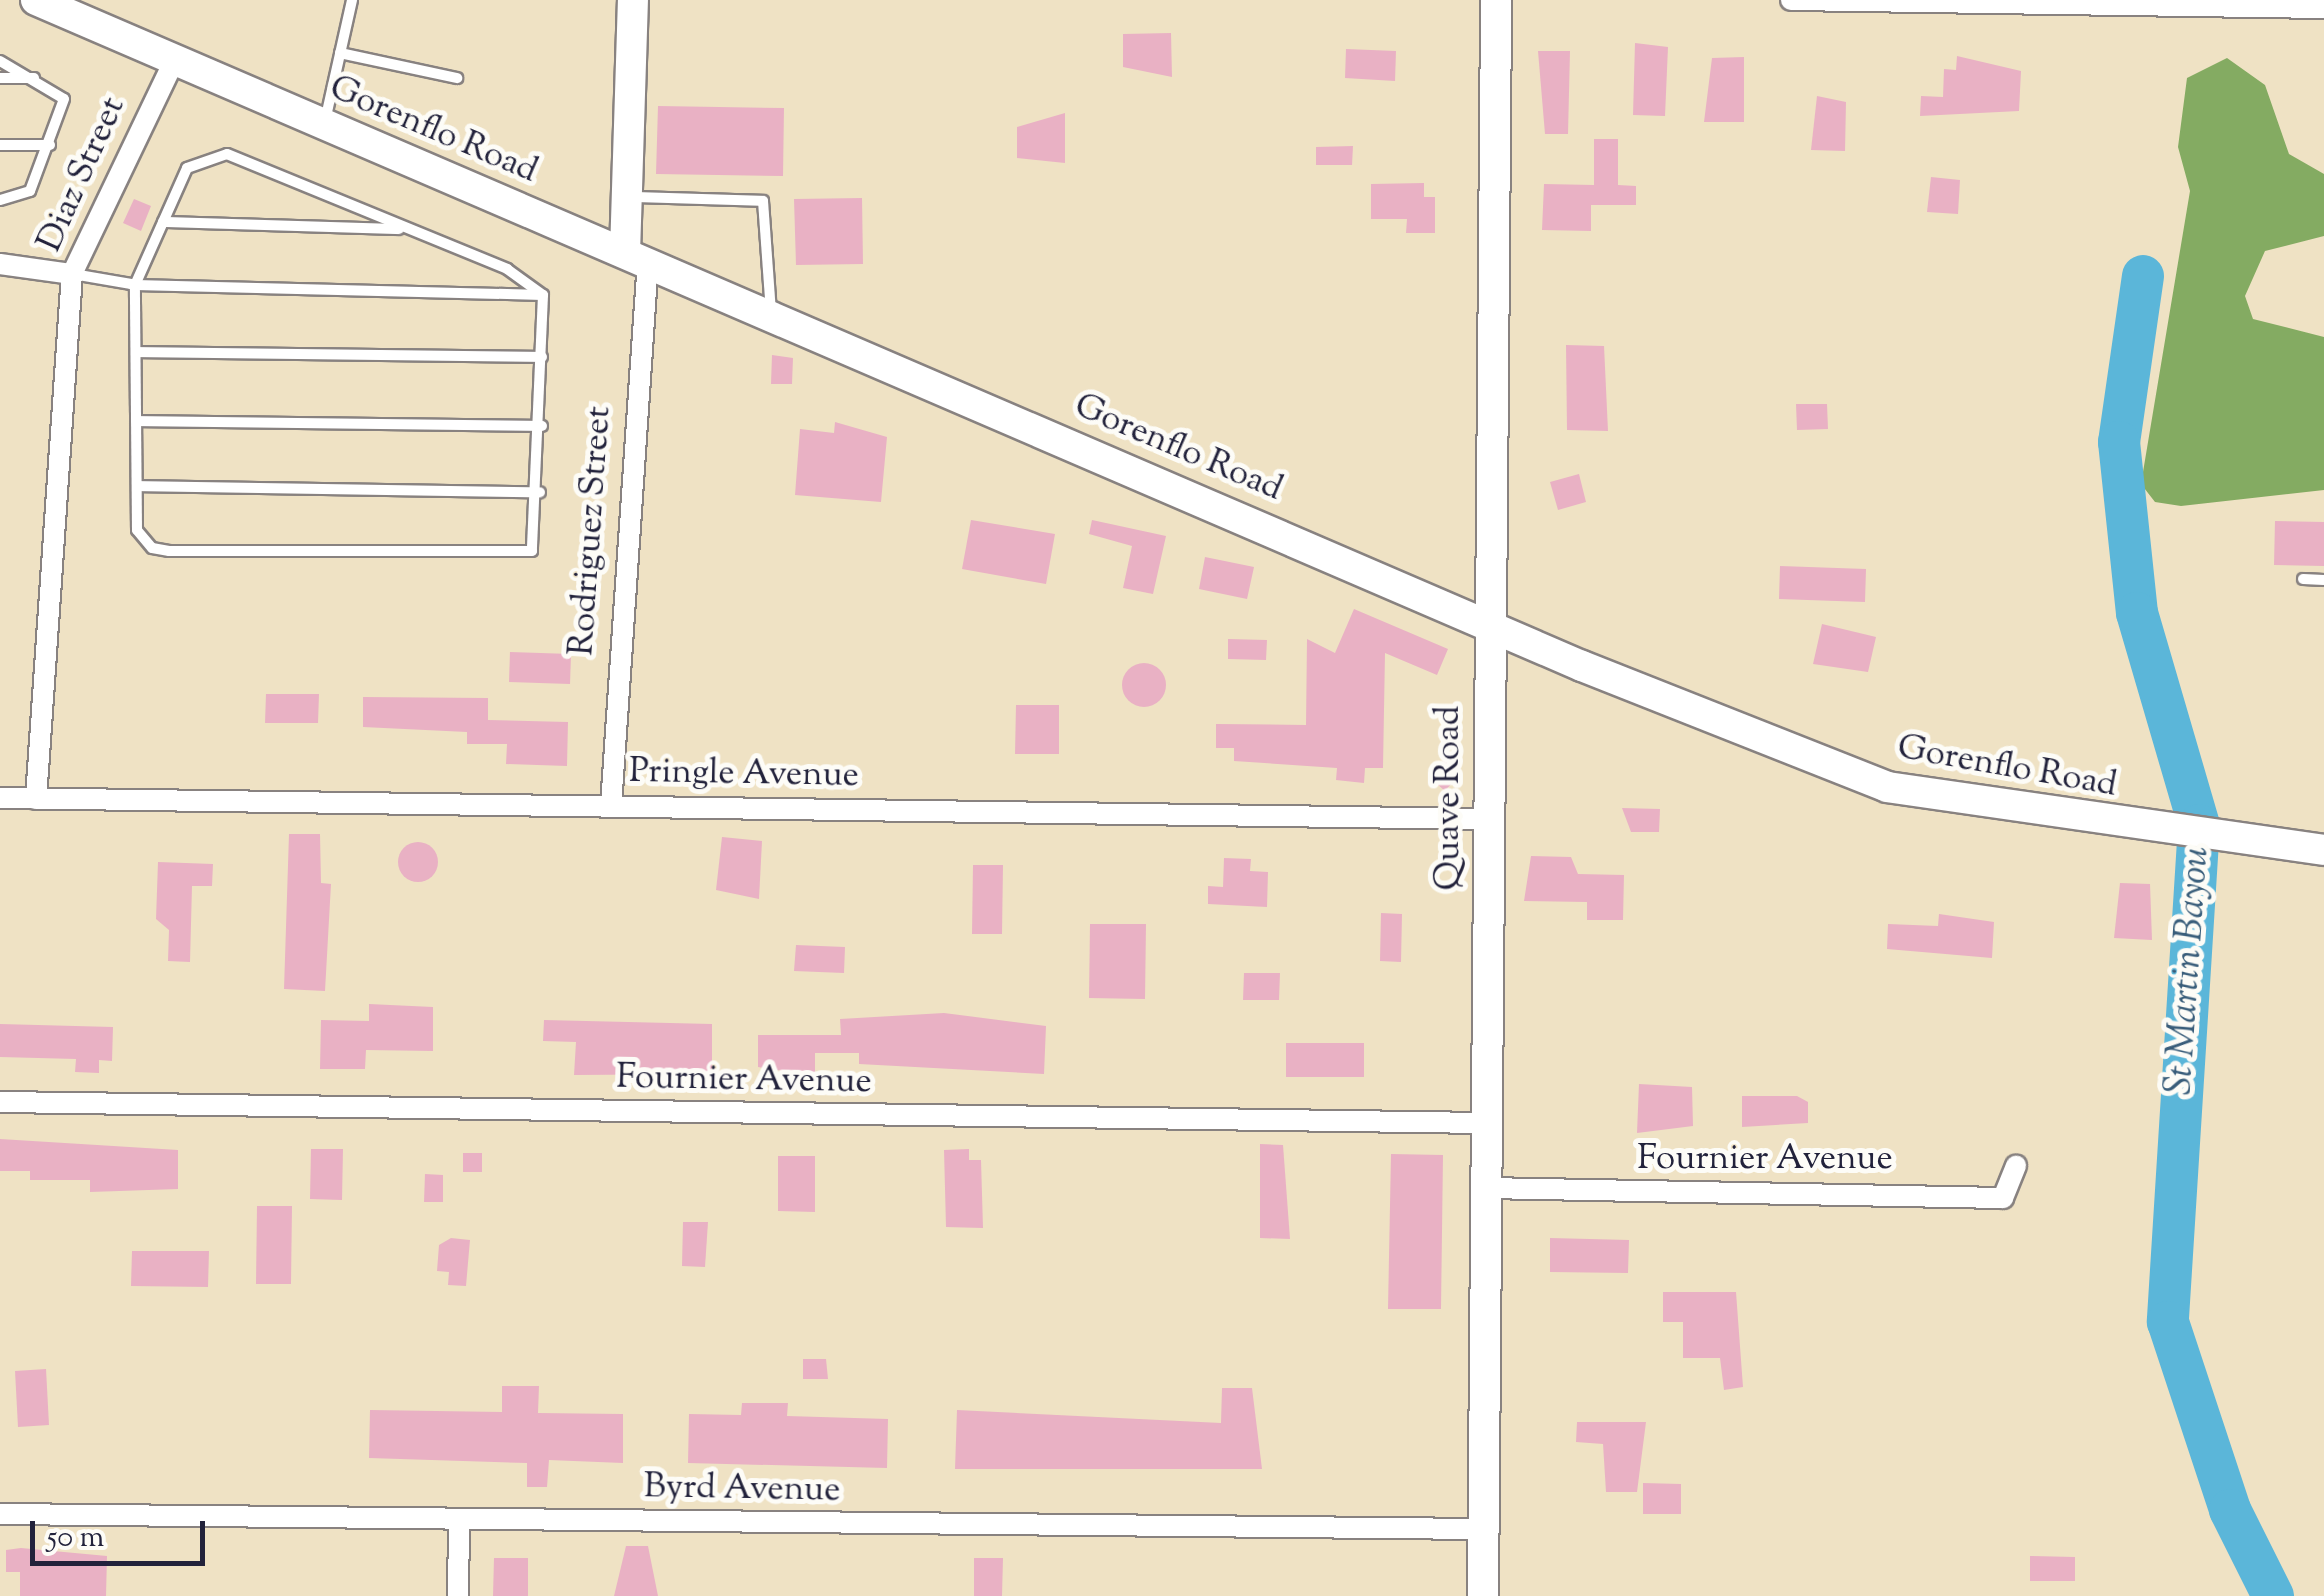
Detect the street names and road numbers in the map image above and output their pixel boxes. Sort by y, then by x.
street label: Gorenflo Road [323,68,543,194]
street label: Diaz Street [30,91,136,259]
street label: Gorenflo Road [1068,386,1288,512]
street label: Rodriguez Street [562,405,622,657]
street label: Quave Road [1429,706,1471,890]
street label: Gorenflo Road [1894,728,2120,808]
street label: Pringle Avenue [629,752,859,798]
street label: Fournier Avenue [616,1058,872,1104]
street label: Fournier Avenue [1637,1139,1893,1181]
street label: Byrd Avenue [643,1467,841,1513]

